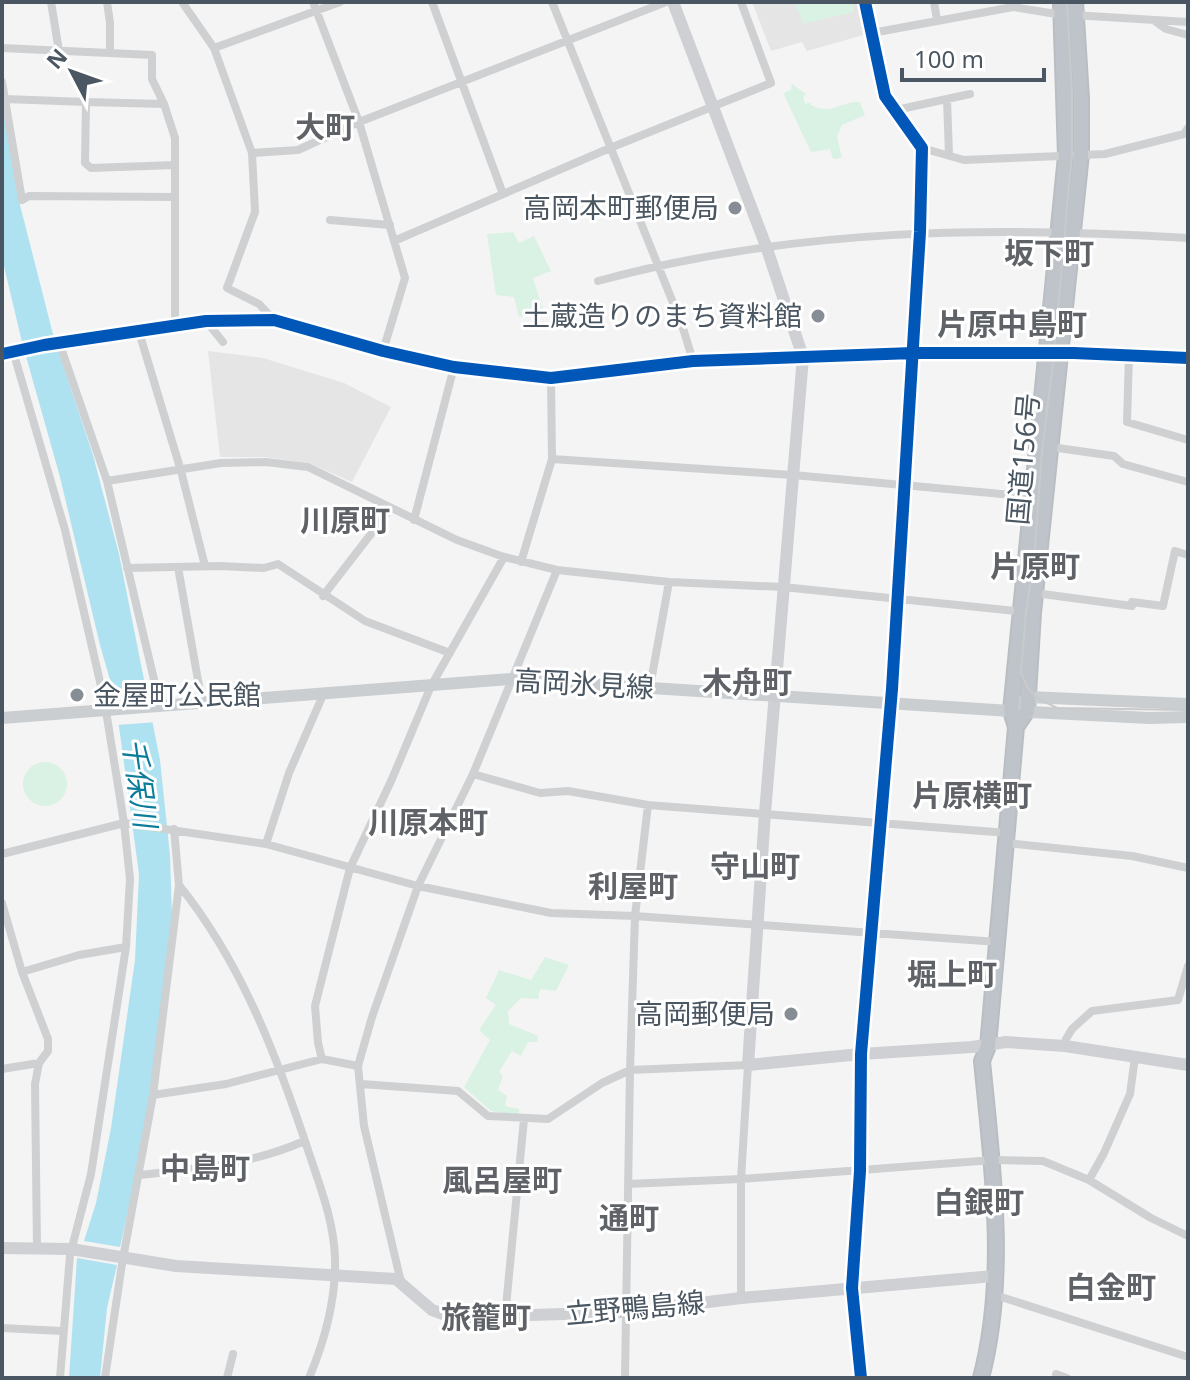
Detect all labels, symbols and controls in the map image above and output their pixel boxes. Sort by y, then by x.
north arrow [32,32,112,112]
scale bar [902,32,1044,82]
text: N [39,42,73,75]
text: 100 m [914,42,984,75]
district label: 大町 [295,106,355,147]
place label: 高岡本町郵便局 [523,188,719,226]
marker: 高岡本町郵便局 [726,199,744,217]
district label: 坂下町 [1004,232,1094,273]
place label: 土蔵造りのまち資料館 [522,296,802,334]
district label: 片原中島町 [937,303,1087,344]
marker: 土蔵造りのまち資料館 [809,307,827,325]
street label: 国道156号 [997,391,1047,526]
district label: 川原町 [300,499,390,540]
district label: 片原町 [990,545,1080,586]
street label: 高岡氷見線 [513,660,655,706]
district label: 木舟町 [702,661,792,702]
place label: 金屋町公民館 [93,675,261,713]
marker: 金屋町公民館 [68,686,86,704]
water label: 千保川 [114,735,167,833]
district label: 片原横町 [912,774,1032,815]
district label: 川原本町 [368,801,488,842]
district label: 守山町 [710,845,800,886]
district label: 利屋町 [588,865,678,906]
district label: 堀上町 [907,953,997,994]
place label: 高岡郵便局 [635,994,775,1032]
marker: 高岡郵便局 [782,1005,800,1023]
district label: 中島町 [160,1147,250,1188]
district label: 風呂屋町 [442,1159,562,1200]
district label: 白銀町 [934,1181,1024,1222]
district label: 通町 [599,1197,659,1238]
district label: 白金町 [1066,1266,1156,1307]
street label: 立野鴨島線 [564,1282,706,1332]
district label: 旅籠町 [441,1296,531,1337]

